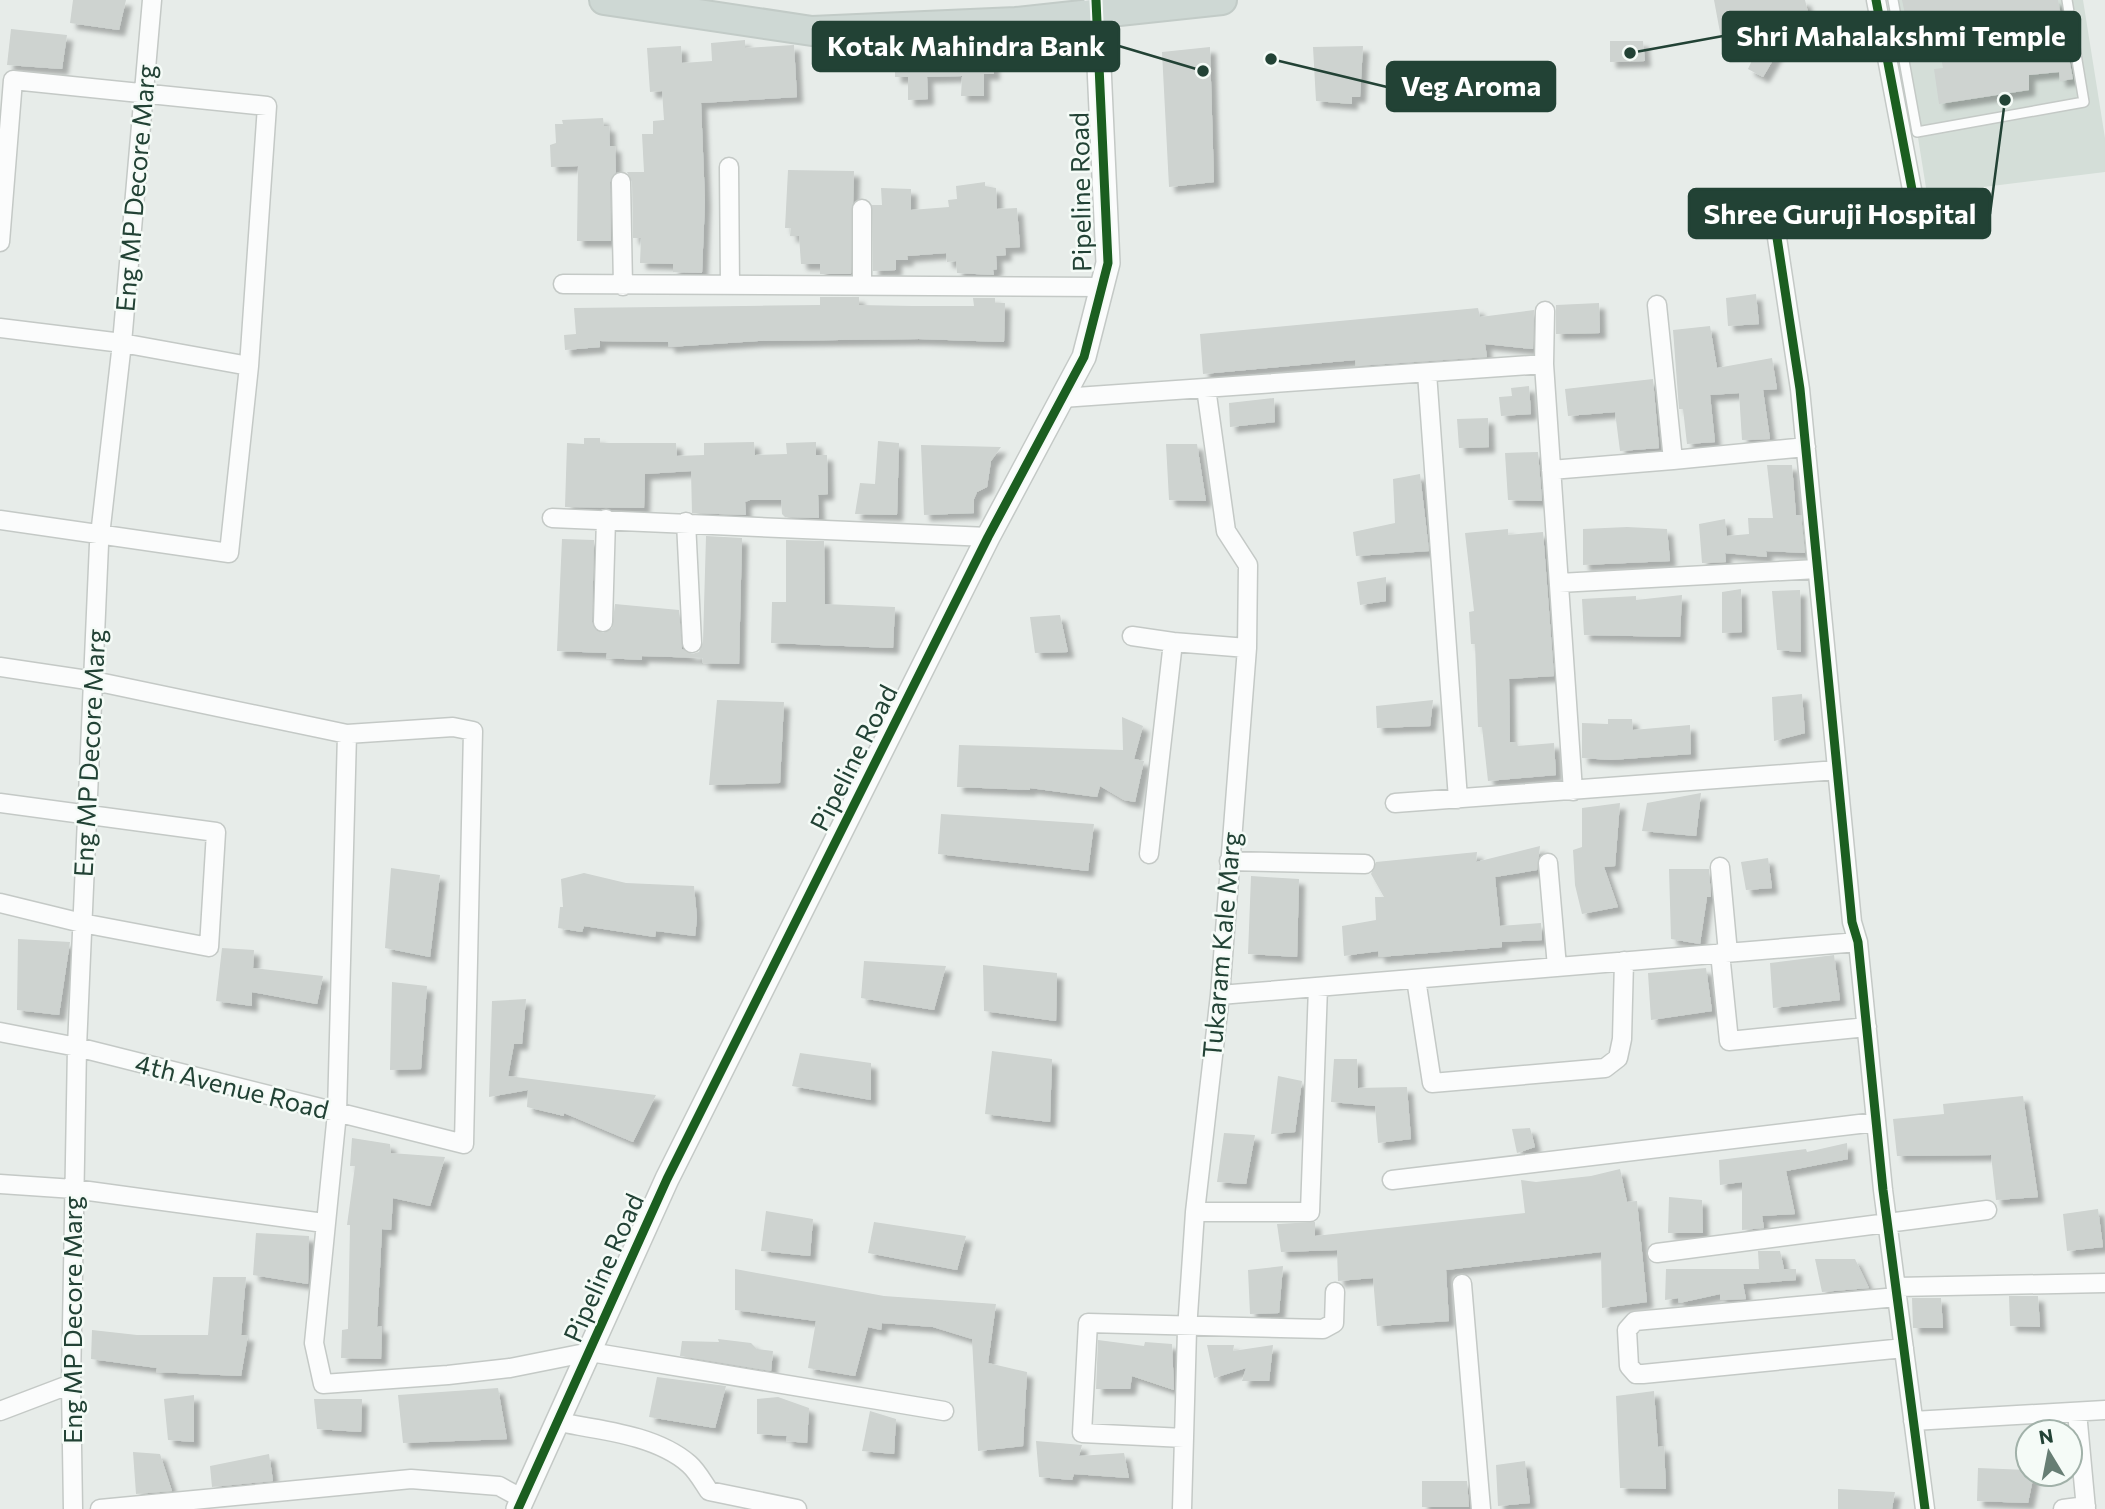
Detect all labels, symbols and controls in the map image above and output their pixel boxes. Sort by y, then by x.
callout: Shri Mahalakshmi Temple [1723,12,2080,61]
text: Shri Mahalakshmi Temple [1736,18,2066,52]
callout: Kotak Mahindra Bank [813,22,1119,71]
text: Kotak Mahindra Bank [827,28,1105,62]
callout: Veg Aroma [1387,62,1555,111]
street label: Eng MP Decore Marg [108,63,161,313]
text: Veg Aroma [1401,68,1541,102]
street label: Pipeline Road [1063,112,1096,272]
callout: Shree Guruji Hospital [1689,189,1990,238]
text: Shree Guruji Hospital [1704,196,1976,230]
street label: Eng MP Decore Marg [67,628,110,878]
street label: Pipeline Road [803,679,903,835]
street label: Tukaram Kale Marg [1195,830,1246,1059]
street label: 4th Avenue Road [132,1046,332,1125]
street label: Pipeline Road [556,1188,649,1347]
street label: Eng MP Decore Marg [56,1196,87,1444]
north arrow [2014,1418,2084,1488]
text: N [2037,1423,2055,1448]

